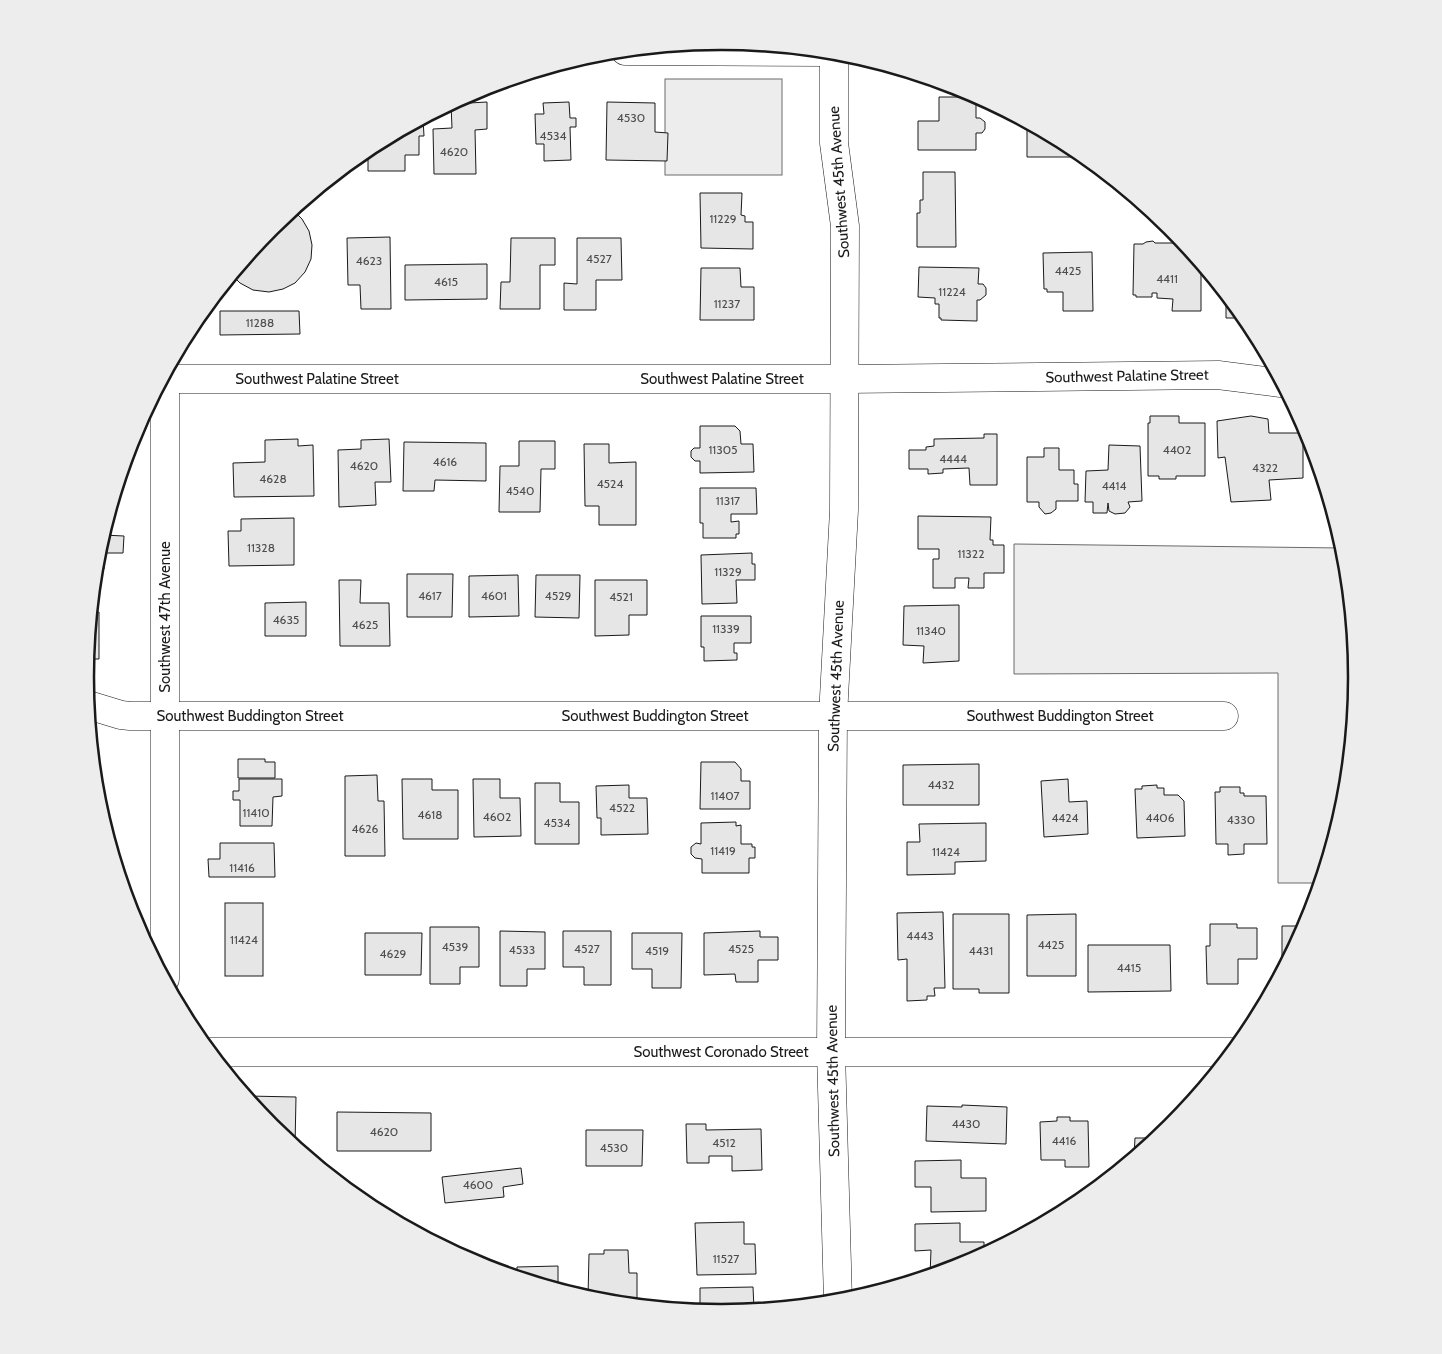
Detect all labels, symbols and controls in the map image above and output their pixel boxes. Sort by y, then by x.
street label: Southwest 45th Avenue [825,105,853,258]
house number: 4530 [617,110,645,125]
house number: 4534 [540,128,566,143]
house number: 4620 [440,144,468,159]
house number: 11229 [709,211,737,226]
house number: 4527 [586,251,612,266]
house number: 4623 [356,253,382,268]
house number: 4425 [1055,263,1081,278]
house number: 4411 [1156,271,1178,286]
house number: 4615 [434,274,458,289]
house number: 11224 [938,284,966,299]
house number: 11237 [714,296,740,311]
house number: 11288 [246,315,274,330]
street label: Southwest Palatine Street [1045,366,1209,386]
street label: Southwest Palatine Street [235,370,399,388]
street label: Southwest Palatine Street [640,370,804,388]
house number: 11305 [708,442,738,457]
house number: 4402 [1163,442,1191,457]
house number: 4444 [939,451,967,466]
house number: 4616 [433,454,457,469]
house number: 4620 [350,458,378,473]
house number: 4322 [1252,460,1278,475]
house number: 4628 [259,471,287,486]
house number: 4524 [597,476,623,491]
house number: 4414 [1102,478,1126,493]
house number: 4540 [506,483,534,498]
house number: 11317 [716,493,740,508]
house number: 11328 [247,540,275,555]
street label: Southwest 47th Avenue [156,541,174,693]
house number: 11322 [958,546,984,561]
house number: 11329 [714,564,742,579]
house number: 4617 [418,588,442,603]
house number: 4601 [481,588,507,603]
house number: 4529 [545,588,571,603]
house number: 4521 [609,589,633,604]
street label: Southwest 45th Avenue [824,599,848,752]
house number: 4635 [273,612,299,627]
house number: 4625 [352,617,378,632]
house number: 11339 [712,621,740,636]
house number: 11340 [916,623,946,638]
street label: Southwest Buddington Street [156,707,344,725]
street label: Southwest Buddington Street [561,707,749,725]
street label: Southwest Buddington Street [966,707,1154,725]
house number: 4432 [928,777,954,792]
house number: 11407 [710,788,740,803]
house number: 4522 [609,800,635,815]
house number: 11410 [242,805,270,820]
house number: 4618 [418,807,442,822]
house number: 4602 [483,809,511,824]
house number: 4424 [1051,810,1079,825]
house number: 4406 [1145,810,1175,825]
house number: 4330 [1227,812,1255,827]
house number: 4534 [544,815,570,830]
house number: 4626 [352,821,379,836]
house number: 11419 [710,843,736,858]
house number: 11424 [932,844,960,859]
house number: 11416 [229,860,255,875]
house number: 4443 [906,928,934,943]
house number: 11424 [230,932,258,947]
house number: 4425 [1038,937,1064,952]
house number: 4539 [442,939,469,954]
house number: 4527 [574,941,600,956]
house number: 4525 [728,941,754,956]
house number: 4533 [509,942,535,957]
house number: 4519 [645,943,669,958]
house number: 4431 [969,943,993,958]
house number: 4629 [380,946,407,961]
house number: 4415 [1117,960,1141,975]
street label: Southwest 45th Avenue [823,1005,843,1157]
street label: Southwest Coronado Street [633,1043,809,1061]
house number: 4430 [952,1116,980,1131]
house number: 4620 [370,1124,398,1139]
house number: 4416 [1052,1133,1076,1148]
house number: 4512 [712,1135,736,1150]
house number: 4530 [600,1140,628,1155]
house number: 4600 [463,1177,493,1192]
house number: 11527 [713,1251,739,1266]

